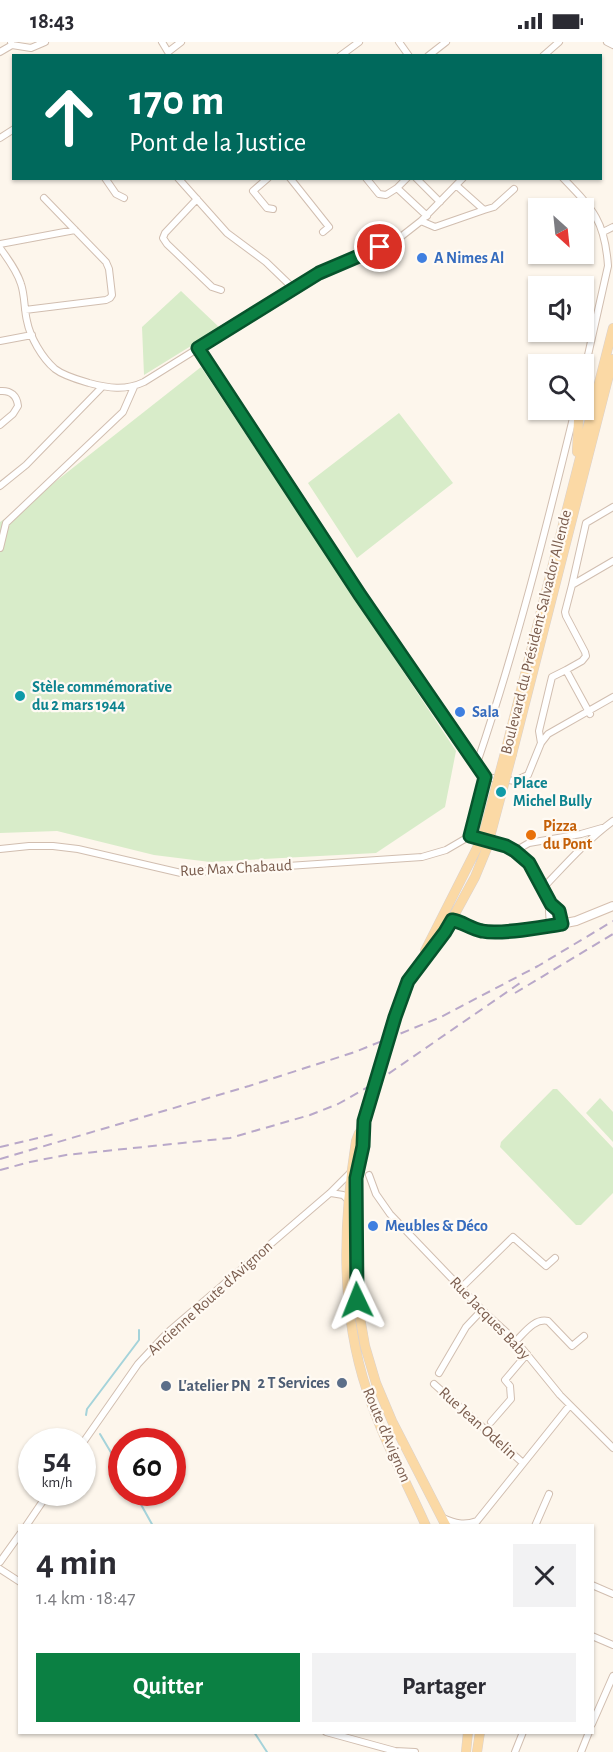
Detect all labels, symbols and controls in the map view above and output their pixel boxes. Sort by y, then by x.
text: 18:43 [30,10,74,32]
icon: ahead [30,78,108,156]
text: 170 m [129,80,224,122]
text: Pont de la Justice [129,129,306,156]
north arrow [528,198,594,264]
map controls [528,198,594,420]
pin [354,221,405,272]
icon: arrive [363,230,396,263]
place label: A Nimes Al [434,250,504,266]
marker: A Nimes Al [415,251,429,265]
button: sound [528,276,594,342]
button: search [528,354,594,420]
street label: Boulevard du Président Salvador Allende [498,508,574,756]
place label: Stèle commémorative du 2 mars 1944 [32,679,173,713]
marker: Stèle commémorative du 2 mars 1944 [13,689,27,703]
place label: Sala [472,704,500,720]
marker: Sala [453,705,467,719]
place label: Place Michel Bully [513,775,593,810]
marker: Place Michel Bully [494,785,508,799]
place label: Pizza du Pont [543,818,593,852]
marker: Pizza du Pont [524,828,538,842]
street label: Rue Max Chabaud [180,857,292,879]
place label: Meubles & Déco [385,1218,488,1234]
marker: Meubles & Déco [366,1219,380,1233]
street label: Ancienne Route d'Avignon [144,1238,276,1358]
position arrow [325,1268,389,1332]
street label: Rue Jacques Baby [446,1274,533,1363]
place label: 2 T Services [258,1375,330,1391]
marker: 2 T Services [335,1376,349,1390]
place label: L'atelier PN [178,1378,251,1394]
marker: L'atelier PN [159,1379,173,1393]
street label: Rue Jean Odelin [436,1384,520,1462]
street label: Route d'Avignon [360,1385,414,1485]
speed limit sign: 60 [108,1428,186,1506]
text: 54 [43,1445,71,1475]
text: km/h [42,1475,72,1490]
button: close [513,1544,576,1607]
text: 4 min [36,1545,117,1581]
text: 1.4 km · 18:47 [36,1588,136,1608]
button: Quitter [36,1653,300,1722]
button: Partager [312,1653,576,1722]

